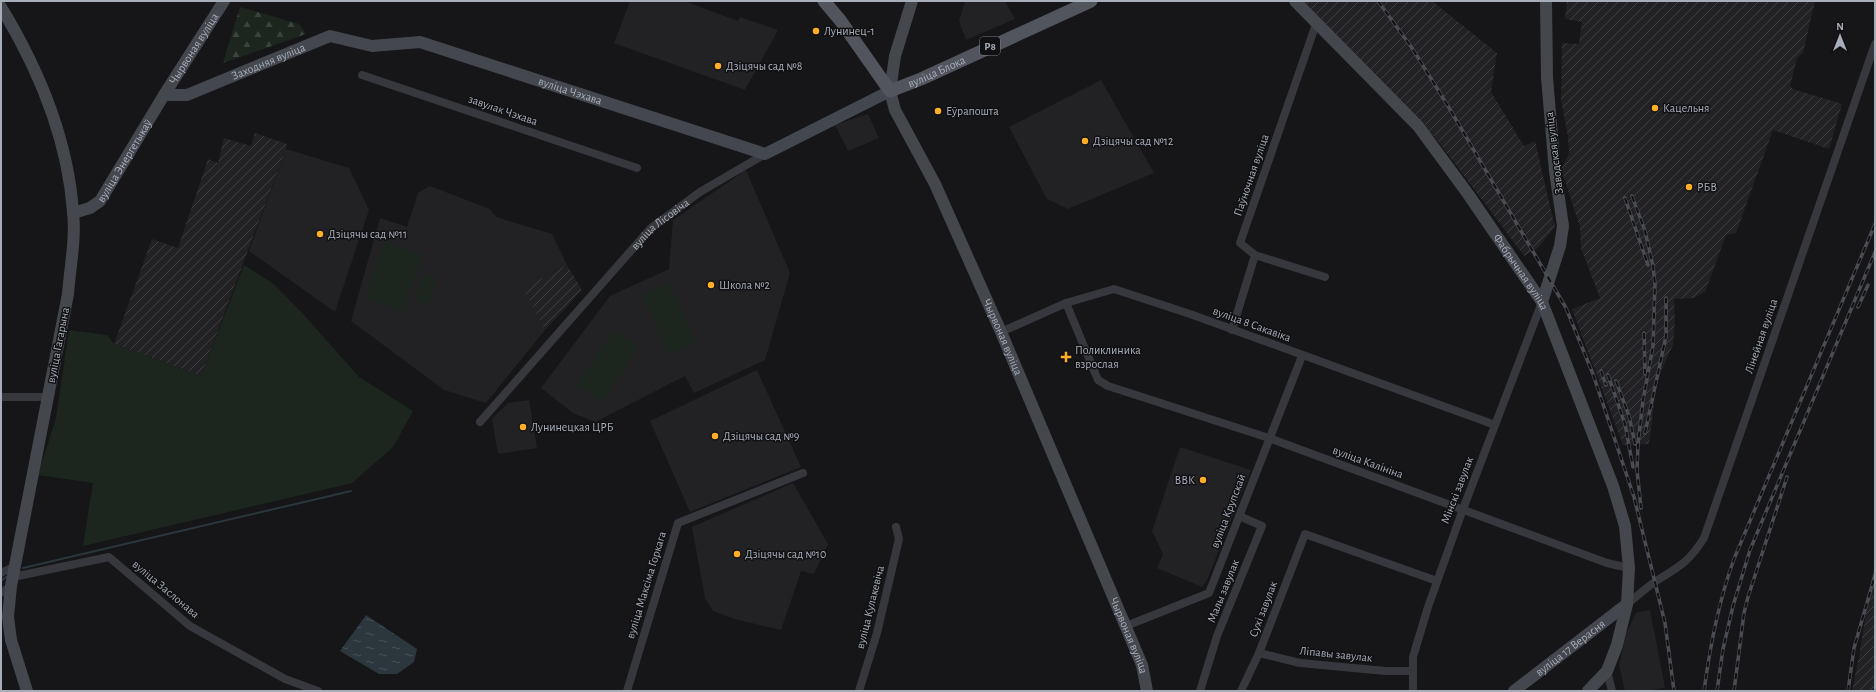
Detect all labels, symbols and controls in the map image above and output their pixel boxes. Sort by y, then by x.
street label: Чырвоная вуліца [167,10,221,86]
north arrow [1820,16,1860,56]
text: N [1836,21,1844,32]
place label: Лунинец-1 [824,25,875,38]
marker: Лунинец-1 [811,26,821,36]
road number: Р8 [980,37,1000,55]
street label: Заходняя вуліца [230,41,307,82]
street label: вуліца Блока [906,53,967,90]
place label: Дзіцячы сад №8 [726,60,803,72]
marker: Дзіцячы сад №8 [713,61,723,71]
street label: вуліца Чэхава [537,75,604,107]
street label: завулак Чэхава [466,93,540,129]
place label: Кацельня [1663,102,1710,114]
marker: Кацельня [1650,103,1660,113]
place label: Еўрапошта [946,105,999,118]
marker: Еўрапошта [933,106,943,116]
street label: Заводская вуліца [1543,111,1566,195]
street label: вуліца Энергетыкаў [95,117,155,204]
street label: Паўночная вуліца [1231,132,1272,218]
place label: Дзіцячы сад №12 [1093,135,1174,147]
marker: Дзіцячы сад №12 [1080,136,1090,146]
place label: РБВ [1697,181,1717,193]
marker: РБВ [1684,182,1694,192]
street label: вуліца Лісовіча [629,196,692,252]
place label: Дзіцячы сад №11 [328,228,407,240]
marker: Дзіцячы сад №11 [315,229,325,239]
street label: Фабрычная вуліца [1491,232,1551,312]
place label: Школа №2 [719,279,771,291]
marker: Школа №2 [706,280,716,290]
street label: Чырвоная вуліца [981,297,1025,377]
street label: Лінейная вуліца [1743,297,1780,375]
street label: вуліца 8 Сакавіка [1211,304,1293,345]
street label: вуліца Гагарына [45,306,72,384]
place label: Поликлиника взрослая [1075,344,1141,370]
marker: Поликлиника взрослая [1060,351,1072,363]
place label: Лунинецкая ЦРБ [531,421,614,434]
marker: Лунинецкая ЦРБ [518,422,528,432]
place label: Дзіцячы сад №9 [723,430,800,442]
marker: Дзіцячы сад №9 [710,431,720,441]
street label: вуліца Калініна [1331,444,1405,481]
street label: Мінскі завулак [1439,454,1476,526]
street label: вуліца Крупскай [1208,472,1249,550]
place label: ВВК [1174,474,1195,486]
marker: ВВК [1198,475,1208,485]
street label: вуліца Максіма Горкага [624,529,669,640]
place label: Дзіцячы сад №10 [745,548,826,560]
marker: Дзіцячы сад №10 [732,549,742,559]
street label: Малы завулак [1205,557,1242,625]
street label: вуліца Заслонава [130,558,202,621]
street label: вуліца Кулакевіча [854,564,887,650]
street label: Сухі завулак [1247,579,1280,639]
street label: Чырвоная вуліца [1108,595,1150,675]
street label: вуліца 17 Верасня [1533,617,1607,678]
street label: Ліпавы завулак [1299,644,1374,665]

